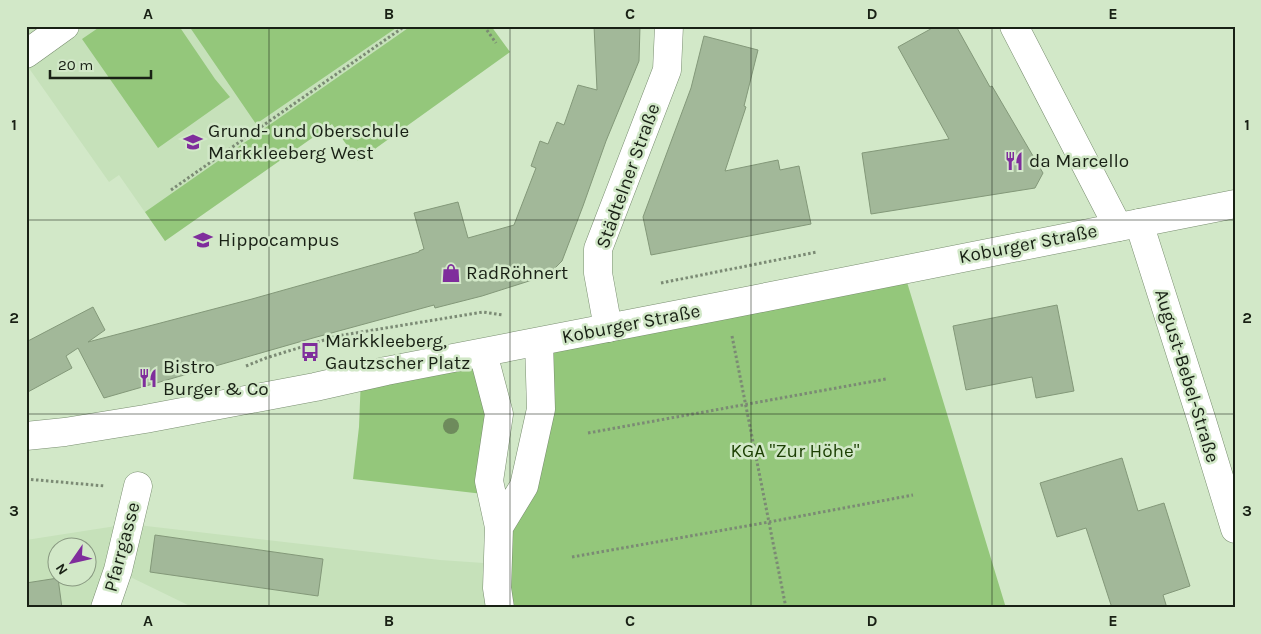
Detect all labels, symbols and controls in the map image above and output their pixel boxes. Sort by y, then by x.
text: A [143,4,153,23]
text: B [384,4,394,23]
text: C [625,4,635,23]
text: D [867,4,878,23]
text: E [1108,4,1118,23]
scale bar [50,48,151,80]
text: 20 m [58,56,93,74]
street label: Städtelner Straße [592,101,664,251]
text: 1 [11,115,17,134]
text: 1 [1244,115,1250,134]
place label: Grund- und Oberschule Markkleeberg West [208,120,409,164]
school or university icon: Grund- und Oberschule Markkleeberg West [182,131,204,153]
restaurant icon: da Marcello [1003,150,1025,172]
place label: da Marcello [1029,150,1129,172]
street label: Koburger Straße [957,220,1099,268]
school or university icon: Hippocampus [192,229,214,251]
place label: Hippocampus [218,229,340,251]
shop icon: RadRöhnert [440,262,462,284]
place label: RadRöhnert [466,262,568,284]
street label: August-Bebel-Straße [1150,287,1224,465]
street label: Koburger Straße [560,300,702,348]
text: 2 [9,308,19,327]
text: 2 [1242,308,1252,327]
place label: Markkleeberg, Gautzscher Platz [325,330,470,374]
bus stop icon: Markkleeberg, Gautzscher Platz [299,341,321,363]
place label: Bistro Burger & Co [163,356,269,400]
restaurant icon: Bistro Burger & Co [137,367,159,389]
park label: KGA "Zur Höhe" [730,440,860,462]
street label: Pfarrgasse [99,500,145,594]
text: 3 [9,501,19,520]
text: 3 [1242,501,1252,520]
north arrow [48,536,98,586]
text: N [52,560,71,578]
text: A [143,611,153,630]
text: B [384,611,394,630]
text: C [625,611,635,630]
text: D [867,611,878,630]
text: E [1108,611,1118,630]

